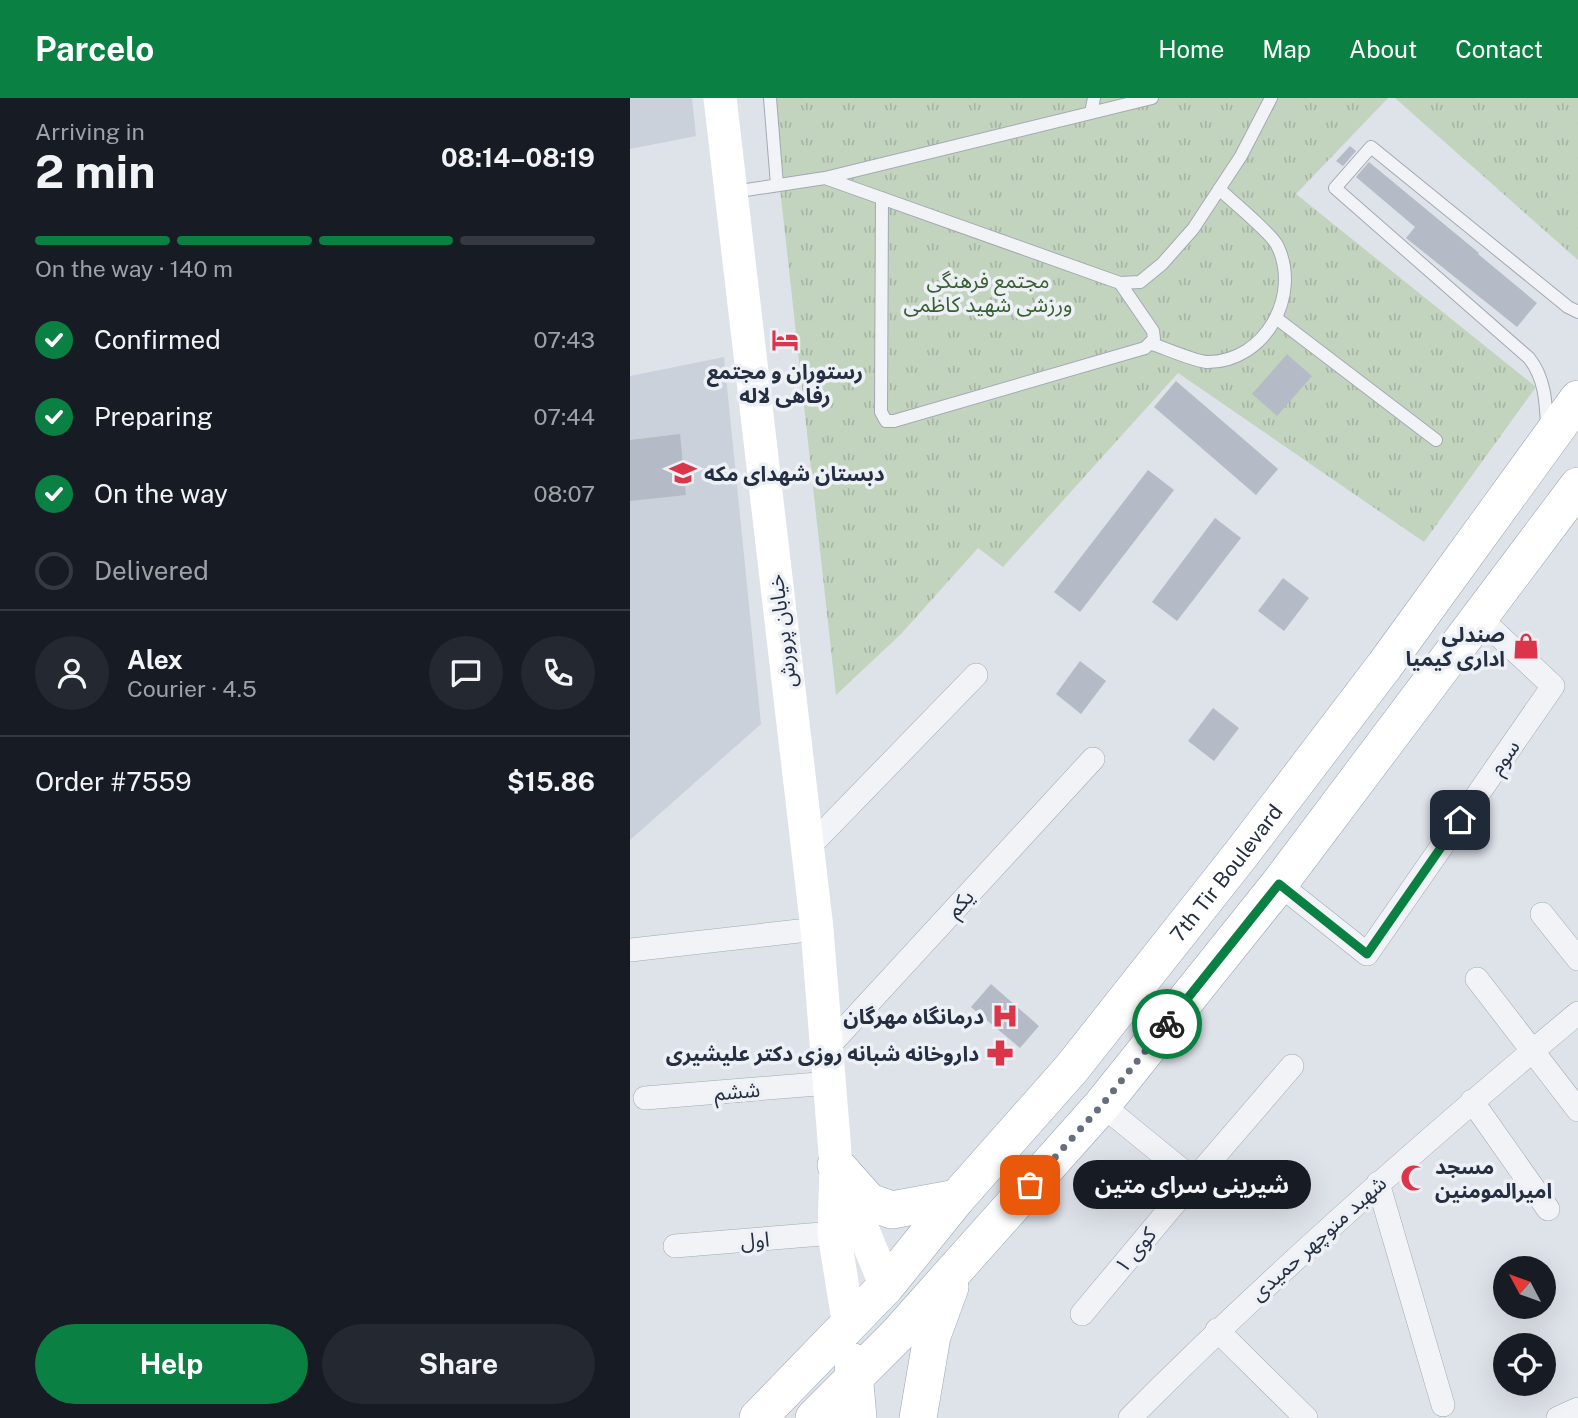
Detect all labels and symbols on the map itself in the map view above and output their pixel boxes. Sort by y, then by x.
park label: مجتمع فرهنگی ورزشی شهید کاظمی [904,268,1073,317]
hotel icon: رستوران و مجتمع رفاهی لاله [770,325,800,355]
place label: رستوران و مجتمع رفاهی لاله [707,359,863,408]
school or university icon: دبستان شهدای مکه [668,458,698,488]
place label: دبستان شهدای مکه [704,461,885,486]
street label: خیابان پرورش [763,573,803,689]
place label: صندلی اداری کیمیا [1406,622,1505,671]
shop icon: صندلی اداری کیمیا [1511,631,1541,661]
street label: سوم [1483,735,1528,781]
pin [1430,790,1490,850]
street label: 7th Tir Boulevard [1164,799,1287,947]
street label: یکم [941,884,981,924]
courier [1132,989,1202,1059]
hospital icon: درمانگاه مهرگان [990,1001,1020,1031]
place label: درمانگاه مهرگان [843,1004,984,1029]
pharmacy icon: داروخانه شبانه روزی دکتر علیشیری [985,1038,1015,1068]
place label: داروخانه شبانه روزی دکتر علیشیری [666,1041,979,1066]
street label: ششم [713,1077,761,1108]
place label: مسجد امیرالمومنین [1435,1154,1552,1203]
pin [1000,1155,1060,1215]
callout: شیرینی سرای متین [1072,1160,1310,1210]
mosque icon: مسجد امیرالمومنین [1399,1163,1429,1193]
street label: شهبد منوچهر حمیدی [1245,1170,1392,1307]
street label: کوی ۱ [1109,1222,1161,1278]
street label: اول [740,1227,770,1253]
north arrow [1493,1256,1556,1320]

